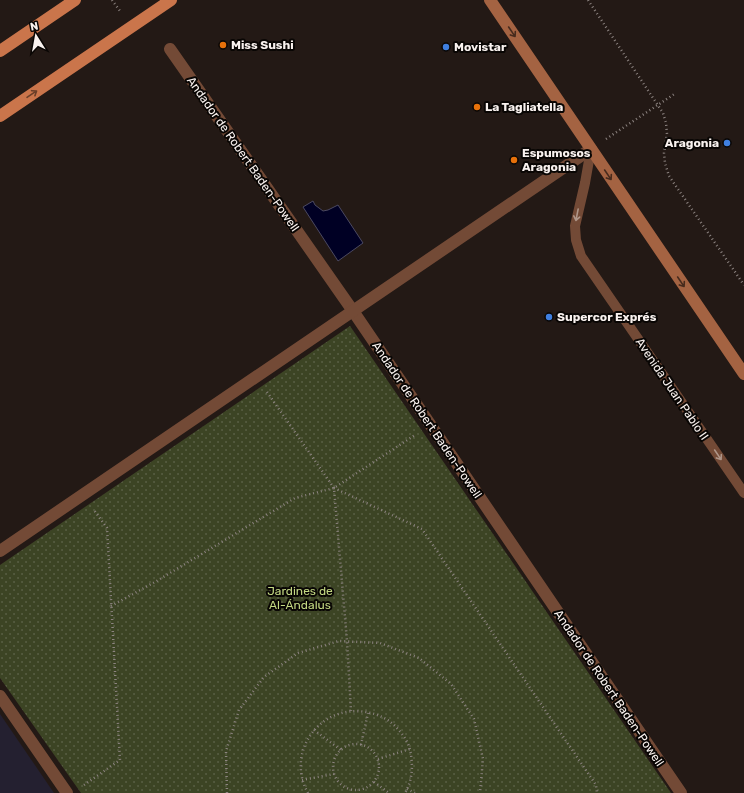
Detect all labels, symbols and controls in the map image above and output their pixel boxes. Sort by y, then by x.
north arrow [16,16,56,56]
text: N [29,20,39,34]
one-way arrow [508,26,516,37]
place label: Miss Sushi [231,38,294,52]
marker: Miss Sushi [218,40,228,50]
place label: Movistar [454,40,507,54]
marker: Movistar [441,42,451,52]
street label: Andador de Robert Baden-Powell [184,74,302,234]
one-way arrow [26,90,37,98]
place label: La Tagliatella [485,100,563,114]
marker: La Tagliatella [472,102,482,112]
place label: Aragonia [665,136,719,150]
marker: Aragonia [722,138,732,148]
place label: Espumosos Aragonia [522,146,591,174]
marker: Espumosos Aragonia [509,155,519,165]
one-way arrow [604,169,612,180]
one-way arrow [573,208,581,221]
one-way arrow [677,276,685,287]
place label: Supercor Exprés [557,310,657,324]
marker: Supercor Exprés [544,312,554,322]
street label: Avenida Juan Pablo II [633,335,711,443]
street label: Andador de Robert Baden-Powell [369,339,485,501]
one-way arrow [714,450,722,461]
park label: Jardines de Al-Ándalus [267,584,333,612]
street label: Andador de Robert Baden-Powell [551,607,667,769]

